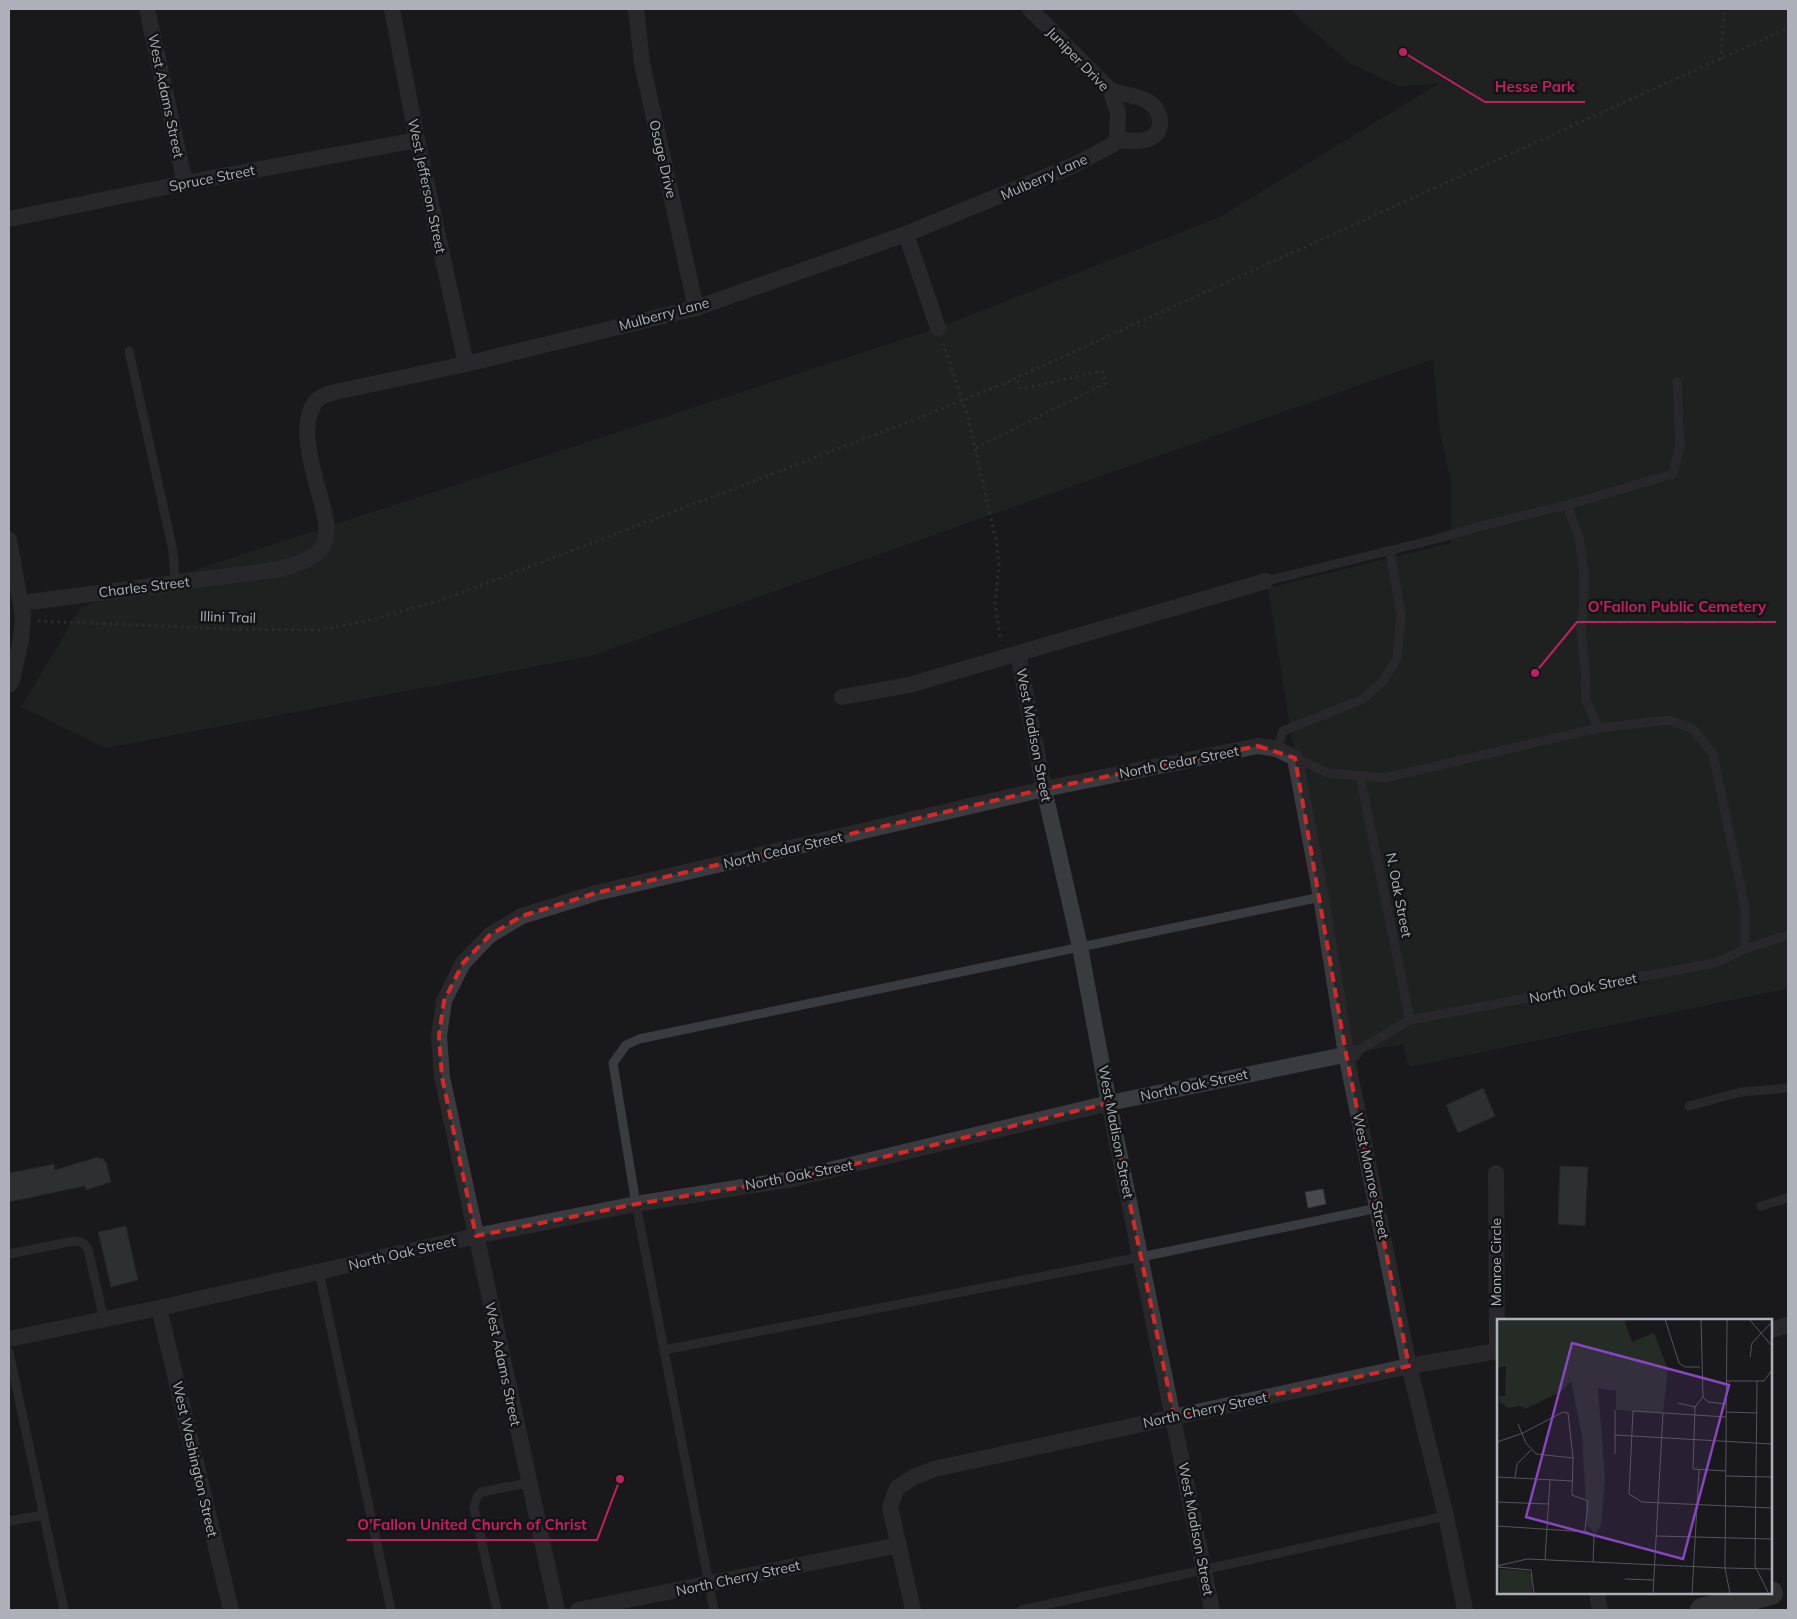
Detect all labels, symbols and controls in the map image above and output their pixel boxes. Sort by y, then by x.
street label: Juniper Drive [1043,23,1113,95]
street label: West Adams Street [144,32,188,160]
callout: Hesse Park [1485,72,1585,102]
text: Hesse Park [1495,77,1576,96]
street label: West Jefferson Street [404,117,450,255]
street label: Osage Drive [645,118,681,200]
street label: Mulberry Lane [998,150,1090,204]
street label: Spruce Street [168,161,257,195]
street label: Mulberry Lane [617,293,711,335]
street label: Charles Street [97,572,191,602]
callout: O'Fallon Public Cemetery [1577,592,1776,622]
text: O'Fallon Public Cemetery [1588,597,1767,616]
street label: Illini Trail [200,607,256,627]
street label: West Madison Street [1012,667,1056,803]
street label: North Cedar Street [1118,742,1241,782]
street label: North Cedar Street [722,828,844,872]
street label: N. Oak Street [1382,851,1416,939]
street label: North Oak Street [1528,969,1639,1007]
street label: West Madison Street [1094,1064,1138,1200]
street label: North Oak Street [1139,1065,1249,1105]
street label: West Monroe Street [1349,1111,1393,1241]
street label: North Oak Street [744,1156,855,1194]
street label: Monroe Circle [1487,1218,1505,1306]
street label: North Oak Street [347,1232,457,1274]
street label: West Adams Street [481,1300,525,1428]
inset map [1497,1319,1772,1594]
street label: West Washington Street [168,1379,222,1539]
street label: North Cherry Street [1141,1388,1269,1432]
street label: West Madison Street [1174,1461,1218,1597]
callout: O'Fallon United Church of Christ [347,1510,597,1540]
text: O'Fallon United Church of Christ [357,1515,587,1534]
street label: North Cherry Street [674,1556,802,1600]

